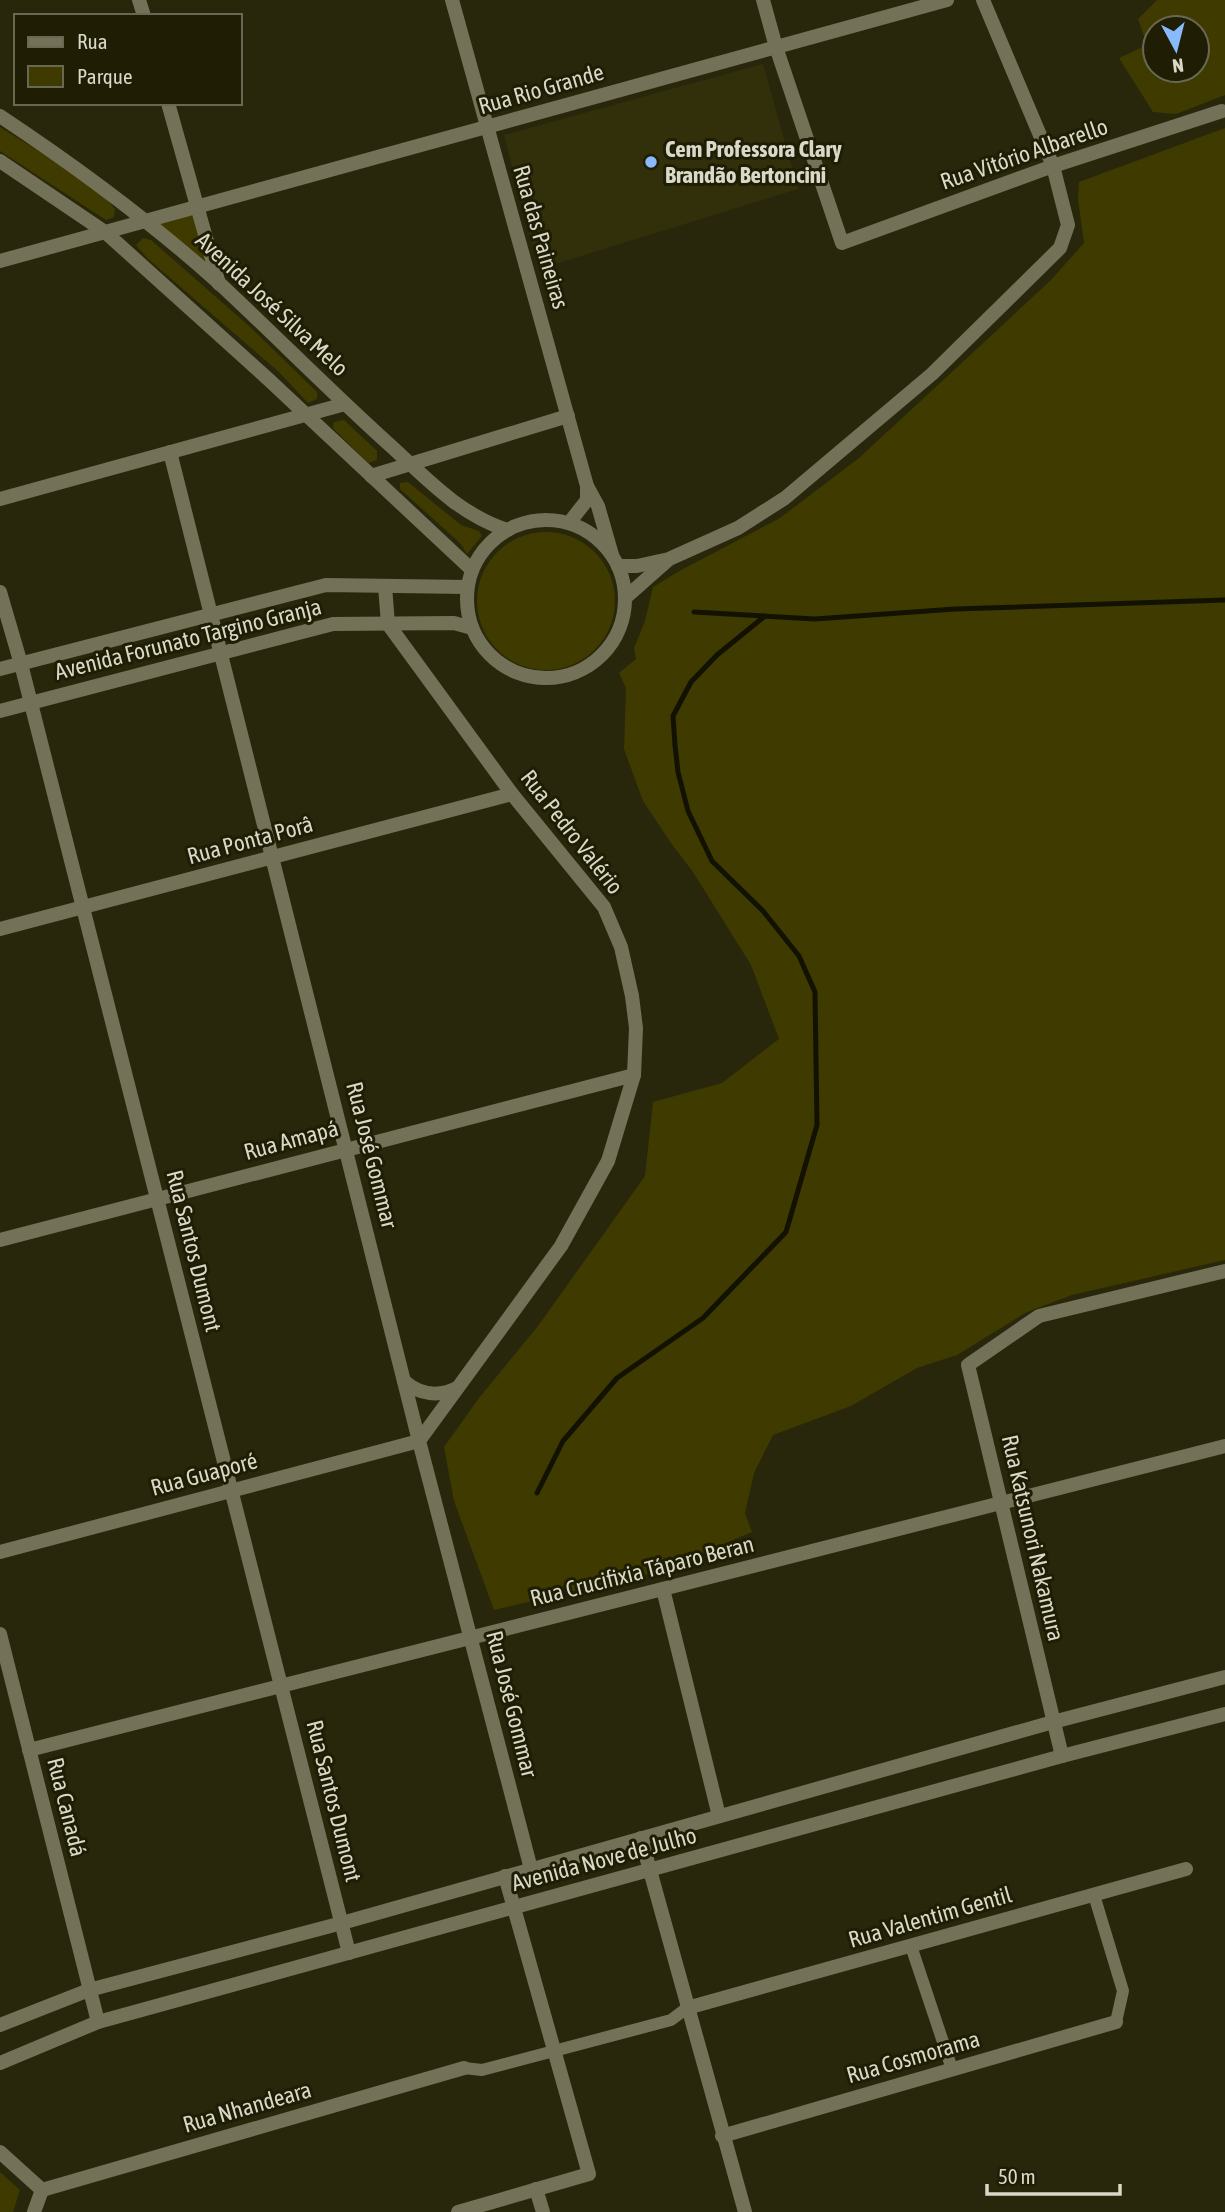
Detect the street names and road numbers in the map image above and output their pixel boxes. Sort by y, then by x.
street label: Rua Rio Grande [475,59,607,119]
street label: Rua Vitório Albarello [937,113,1111,195]
street label: Rua das Paineiras [508,162,574,312]
street label: Avenida José Silva Melo [191,227,353,381]
street label: Avenida Forunato Targino Granja [52,593,324,685]
street label: Rua Pedro Valério [516,765,628,899]
street label: Rua Ponta Porâ [184,811,316,869]
street label: Rua José Gommar [341,1079,403,1232]
street label: Rua Amapá [241,1115,341,1165]
street label: Rua Santos Dumont [161,1168,227,1334]
street label: Rua Katsunori Nakamura [997,1432,1069,1644]
street label: Rua Guaporé [148,1447,260,1501]
street label: Rua Crucifixia Táparo Beran [527,1531,757,1611]
street label: Rua José Gommar [481,1628,543,1781]
street label: Rua Santos Dumont [301,1718,367,1884]
street label: Rua Canadá [42,1755,92,1859]
street label: Avenida Nove de Julho [509,1822,699,1896]
street label: Rua Valentim Gentil [845,1881,1015,1953]
street label: Rua Cosmorama [843,2026,983,2088]
street label: Rua Nhandeara [180,2076,314,2138]

